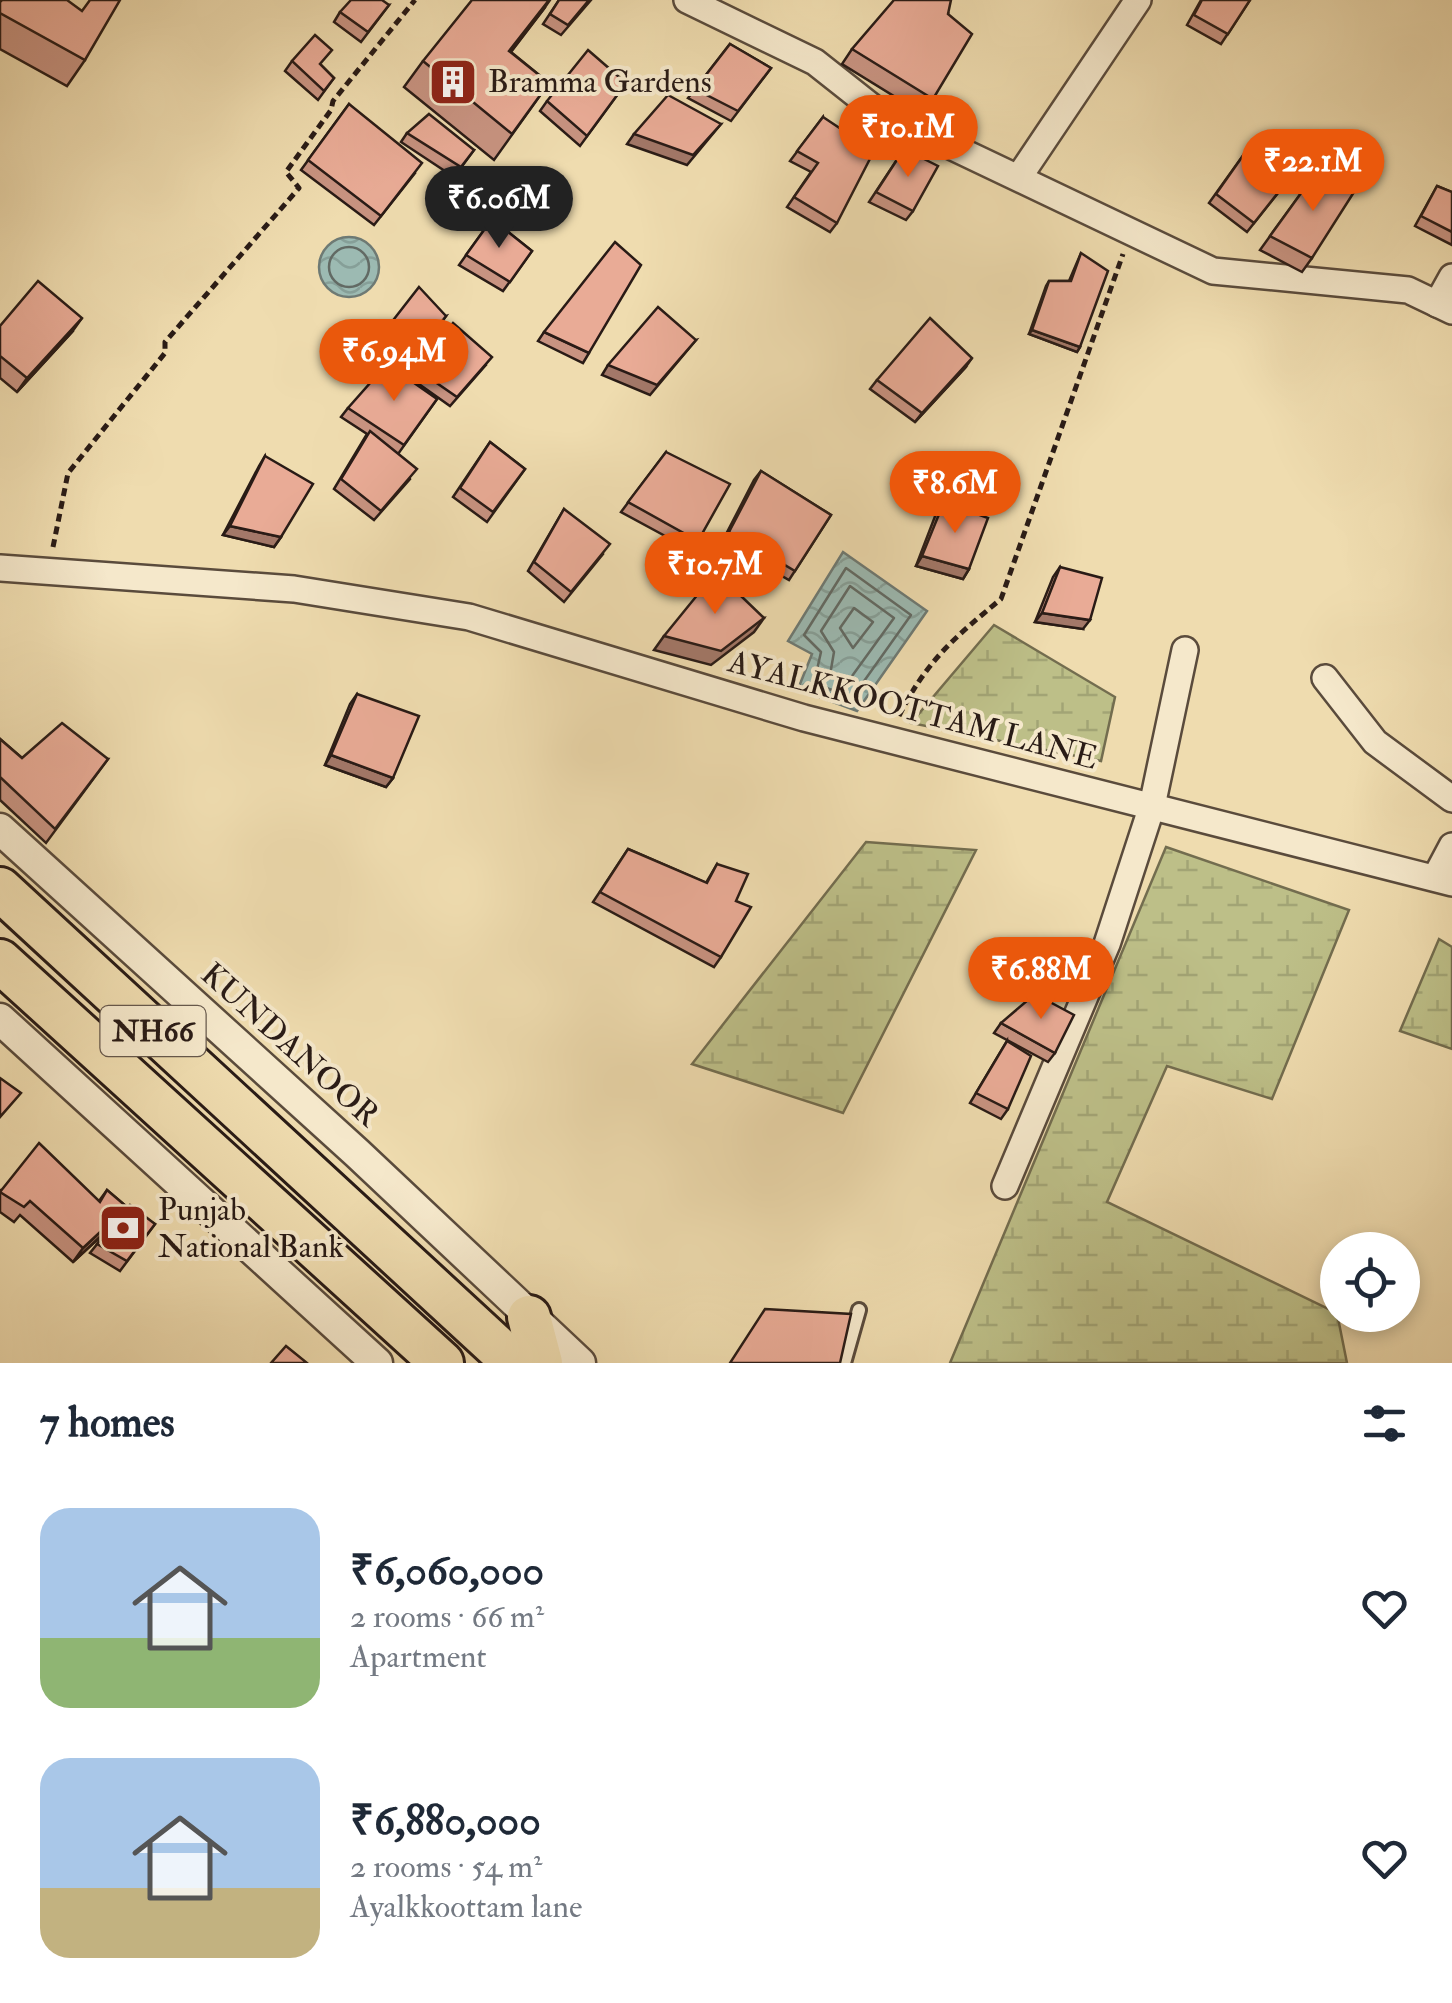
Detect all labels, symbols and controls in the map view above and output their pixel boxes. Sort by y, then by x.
building icon: Bramma Gardens [427,56,479,108]
place label: Bramma Gardens [488,62,712,102]
pin: ₹10.1M [827,95,989,180]
text: ₹10.1M [861,107,955,147]
pin: ₹22.1M [1232,129,1394,214]
text: ₹22.1M [1263,141,1363,181]
pin: ₹6.06M [418,166,580,251]
text: ₹6.06M [447,178,551,218]
pin: ₹6.94M [313,319,475,404]
text: ₹6.94M [341,331,447,371]
pin: ₹8.6M [885,451,1025,536]
text: ₹8.6M [912,463,998,503]
pin: ₹10.7M [634,532,796,617]
text: ₹10.7M [667,544,763,584]
street label: AYALKKOOTTAM LANE [723,641,1102,779]
pin: ₹6.88M [960,937,1122,1022]
text: ₹6.88M [990,949,1092,989]
street label: KUNDANOOR [193,954,388,1136]
road number: NH66 [100,1006,206,1056]
place label: Punjab National Bank [158,1190,344,1267]
bank icon: Punjab National Bank [97,1202,149,1254]
map controls [1320,1232,1420,1332]
button: locate [1320,1232,1420,1332]
icon: filters [1357,1396,1412,1451]
text: 7 homes [40,1397,175,1449]
text: ₹6,060,000 [350,1545,544,1597]
icon: home [120,1548,240,1668]
icon: heart [1357,1581,1412,1636]
text: 2 rooms · 66 m² [350,1597,544,1637]
text: Apartment [350,1637,487,1677]
text: ₹6,880,000 [350,1795,541,1847]
icon: home [120,1798,240,1918]
icon: heart [1357,1831,1412,1886]
text: 2 rooms · 54 m² [350,1847,542,1887]
text: Ayalkkoottam lane [350,1887,582,1927]

